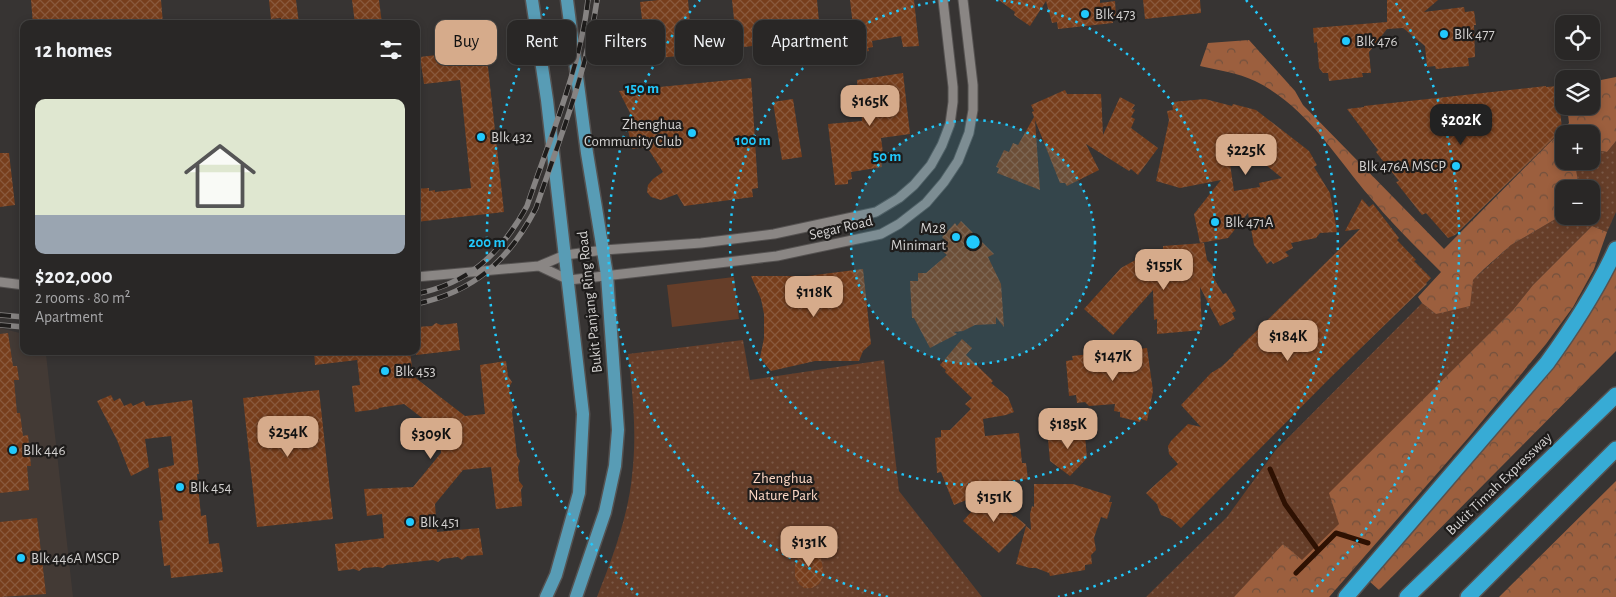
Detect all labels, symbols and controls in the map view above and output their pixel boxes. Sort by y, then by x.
place label: Blk 473 [1095,7,1136,22]
marker: Blk 473 [1079,8,1091,20]
map controls [1555,15,1600,225]
button: locate [1555,15,1600,60]
chip: Buy [435,20,497,65]
chip: Rent [507,20,576,65]
chip: Filters [586,20,665,65]
chip: New [675,20,743,65]
chip: Apartment [753,20,866,65]
place label: Blk 477 [1454,27,1495,42]
marker: Blk 477 [1438,28,1450,40]
place label: Blk 476 [1356,34,1398,49]
marker: Blk 476 [1340,35,1352,47]
icon: filters [377,36,405,64]
text: 12 homes [35,40,112,61]
button: layers [1555,70,1600,115]
text: 150 m [625,81,659,96]
pin: $165K [835,84,905,127]
text: $165K [852,93,888,109]
pin: $202K [1426,104,1496,146]
text: $202K [1441,112,1481,128]
place label: Zhenghua Community Club [584,117,682,149]
button: + [1555,125,1600,170]
marker: Zhenghua Community Club [686,127,698,139]
place label: Blk 432 [491,130,532,145]
icon: home [175,131,265,221]
marker: Blk 432 [475,131,487,143]
text: 100 m [735,133,771,148]
pin: $225K [1211,134,1281,176]
text: $225K [1227,142,1265,158]
text: 50 m [873,149,901,164]
place label: Blk 476A MSCP [1359,159,1446,174]
marker: Blk 476A MSCP [1450,160,1462,172]
button: − [1555,180,1600,225]
street label: Segar Road [808,213,874,243]
place label: Blk 471A [1225,215,1274,230]
marker: Blk 471A [1209,216,1221,228]
place label: M28 Minimart [891,221,946,253]
street label: Bukit Panjang Ring Road [575,230,605,374]
marker: M28 Minimart [950,231,962,243]
centre of rings [964,233,982,251]
text: 200 m [468,235,506,250]
pin: $155K [1129,248,1199,291]
text: $155K [1146,257,1182,273]
text: $202,000 [35,266,113,287]
pin: $118K [779,276,849,318]
text: $118K [796,284,832,300]
text: 2 rooms · 80 m² [35,290,130,306]
text: Apartment [35,309,103,325]
pin: $184K [1253,320,1323,362]
text: $184K [1269,328,1307,344]
pin: $147K [1078,340,1148,382]
text: $147K [1094,348,1132,364]
place label: Blk 453 [395,364,436,379]
marker: Blk 453 [379,365,391,377]
pin: $185K [1033,408,1103,450]
pin: $254K [253,416,323,458]
text: $185K [1049,416,1087,432]
pin: $309K [396,418,466,460]
text: $254K [268,424,308,440]
text: $309K [411,426,451,442]
street label: Bukit Timah Expressway [1443,429,1555,538]
place label: Blk 446 [23,443,66,458]
marker: Blk 446 [7,444,19,456]
park label: Zhenghua Nature Park [748,471,818,503]
place label: Blk 454 [190,480,232,495]
pin: $151K [959,480,1029,523]
marker: Blk 454 [174,481,186,493]
text: $151K [977,489,1011,505]
place label: Blk 451 [420,515,460,530]
marker: Blk 451 [404,516,416,528]
pin: $131K [774,526,844,568]
text: $131K [792,534,826,550]
place label: Blk 446A MSCP [31,551,119,566]
marker: Blk 446A MSCP [15,552,27,564]

